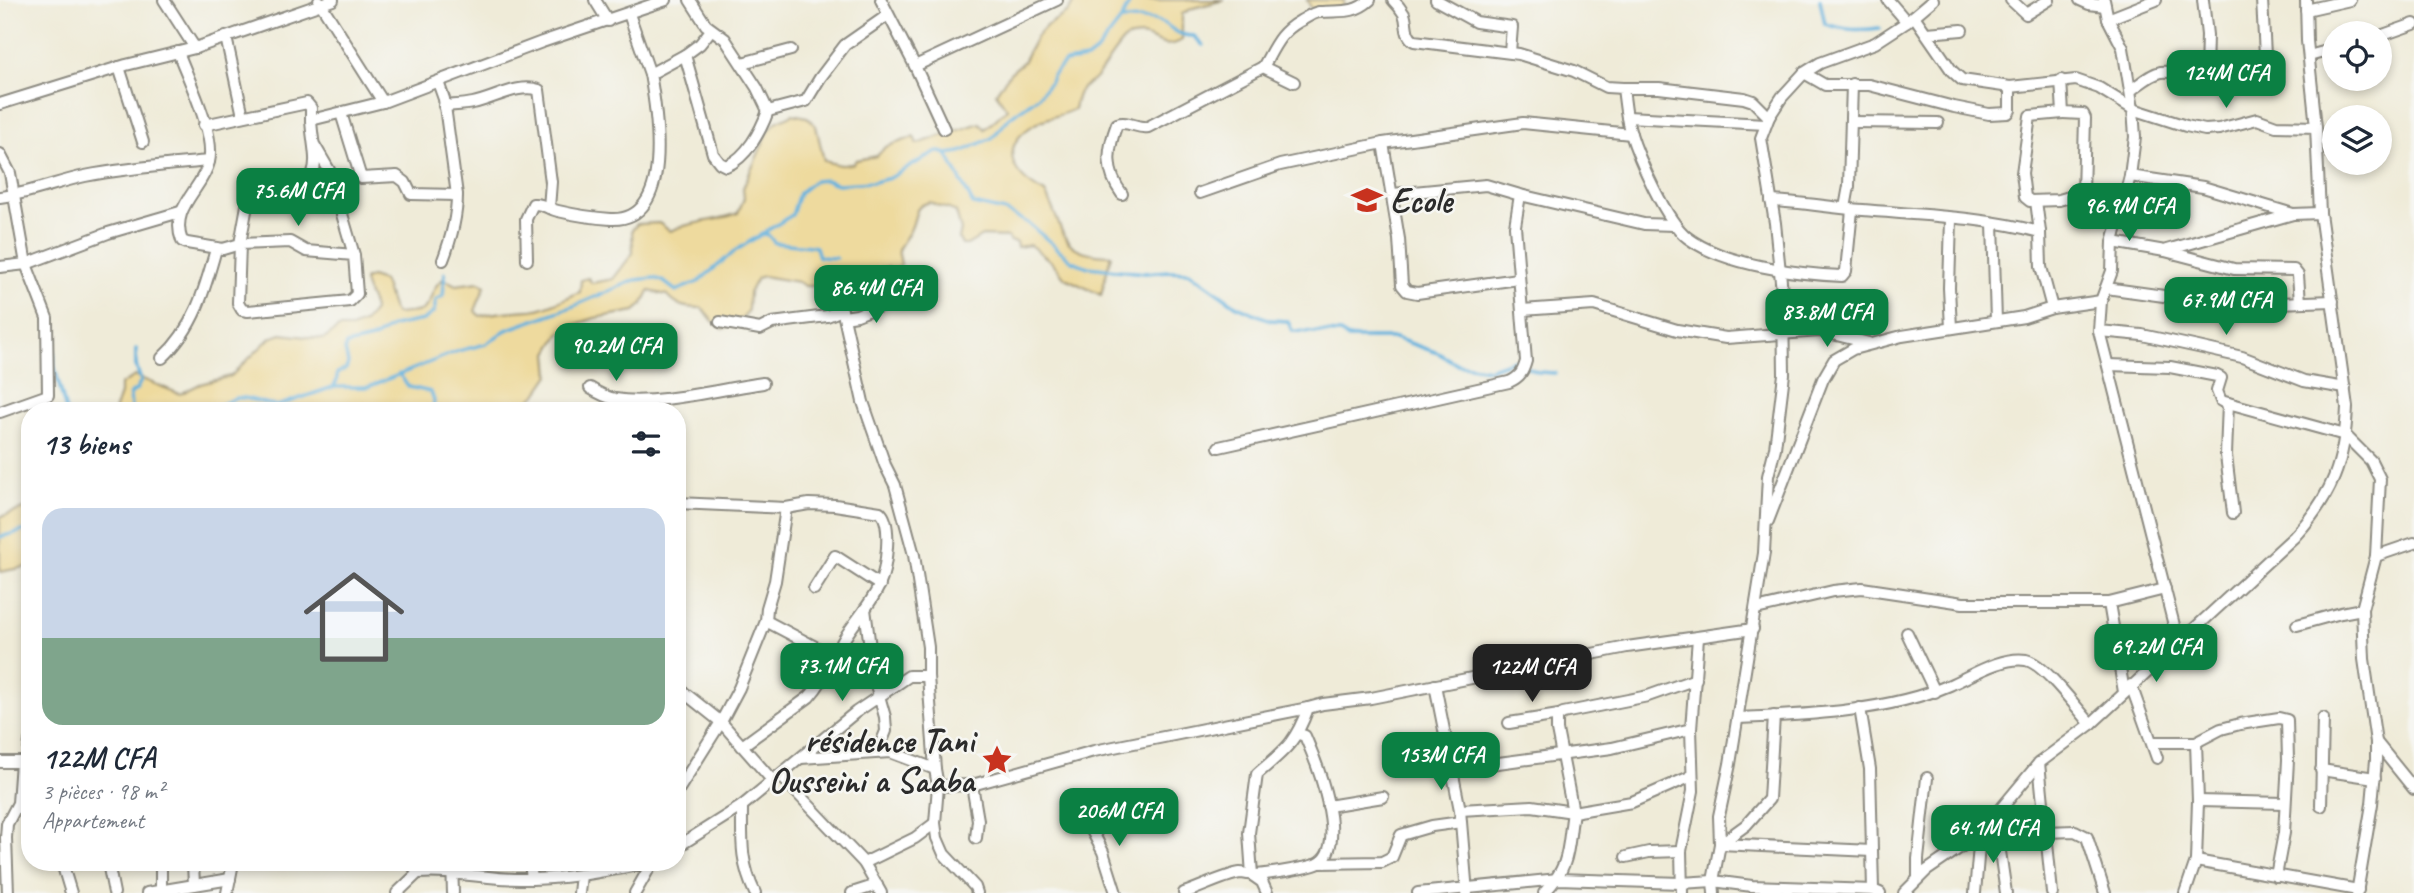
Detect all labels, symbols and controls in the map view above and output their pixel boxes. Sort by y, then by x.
map controls [2322,21,2392,175]
button: locate [2322,21,2392,91]
pin: 124M CFA [2154,50,2298,110]
text: 124M CFA [2183,58,2269,87]
button: layers [2322,105,2392,175]
pin: 75.6M CFA [218,168,378,228]
text: 75.6M CFA [252,176,344,205]
place label: Ecole [1390,178,1454,223]
school or university icon: Ecole [1350,183,1384,217]
pin: 96.9M CFA [2049,184,2209,243]
text: 96.9M CFA [2083,191,2175,220]
pin: 86.4M CFA [796,266,956,325]
text: 86.4M CFA [830,273,922,302]
pin: 67.9M CFA [2146,278,2306,337]
text: 67.9M CFA [2180,285,2272,314]
pin: 83.8M CFA [1747,290,1907,349]
text: 83.8M CFA [1781,297,1873,326]
pin: 90.2M CFA [536,324,696,383]
text: 90.2M CFA [571,331,661,360]
text: 13 biens [42,425,130,463]
icon: filters [627,425,665,463]
icon: home [291,554,417,680]
pin: 69.2M CFA [2076,624,2236,684]
text: 69.2M CFA [2110,632,2202,661]
pin: 73.1M CFA [762,644,922,703]
pin: 122M CFA [1460,644,1604,704]
text: 73.1M CFA [796,651,888,680]
text: 122M CFA [1489,652,1575,681]
place label: résidence Tani Ousseini a Saaba [769,718,978,803]
pin: 153M CFA [1369,732,1513,792]
text: 122M CFA [42,739,155,777]
text: 153M CFA [1398,740,1484,769]
place icon: résidence Tani Ousseini a Saaba [980,743,1014,777]
text: 3 pièces · 98 m² [42,777,164,806]
pin: 206M CFA [1047,788,1191,848]
text: 206M CFA [1075,796,1163,825]
text: Appartement [42,806,144,835]
pin: 64.1M CFA [1913,806,2073,865]
text: 64.1M CFA [1947,813,2039,842]

